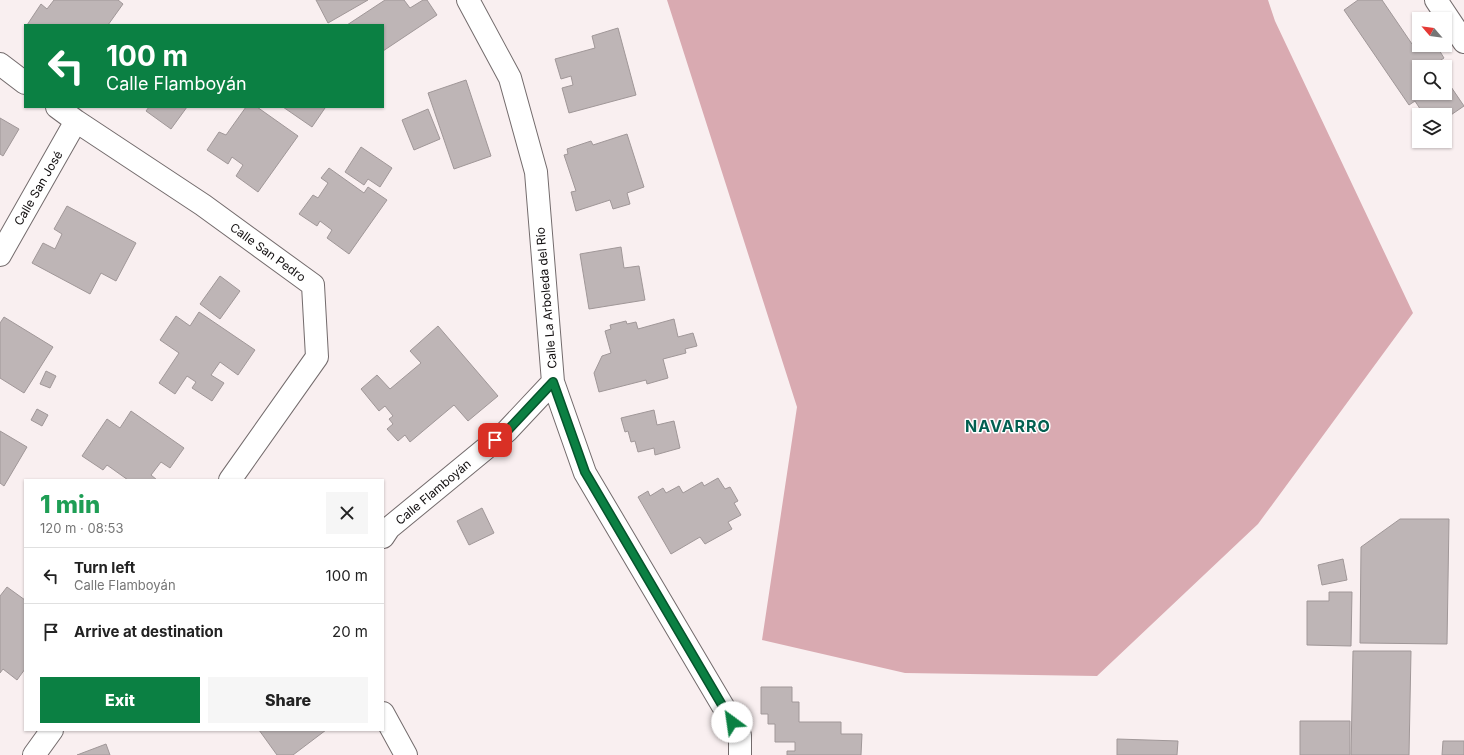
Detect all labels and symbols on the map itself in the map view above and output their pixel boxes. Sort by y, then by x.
north arrow [1412,12,1452,52]
street label: Calle San José [11,148,65,228]
street label: Calle San Pedro [227,219,309,285]
street label: Calle La Arboleda del Río [532,227,560,369]
district label: NAVARRO [965,416,1051,436]
pin [478,423,512,457]
street label: Calle Flamboyán [392,456,474,528]
position arrow [711,701,753,743]

